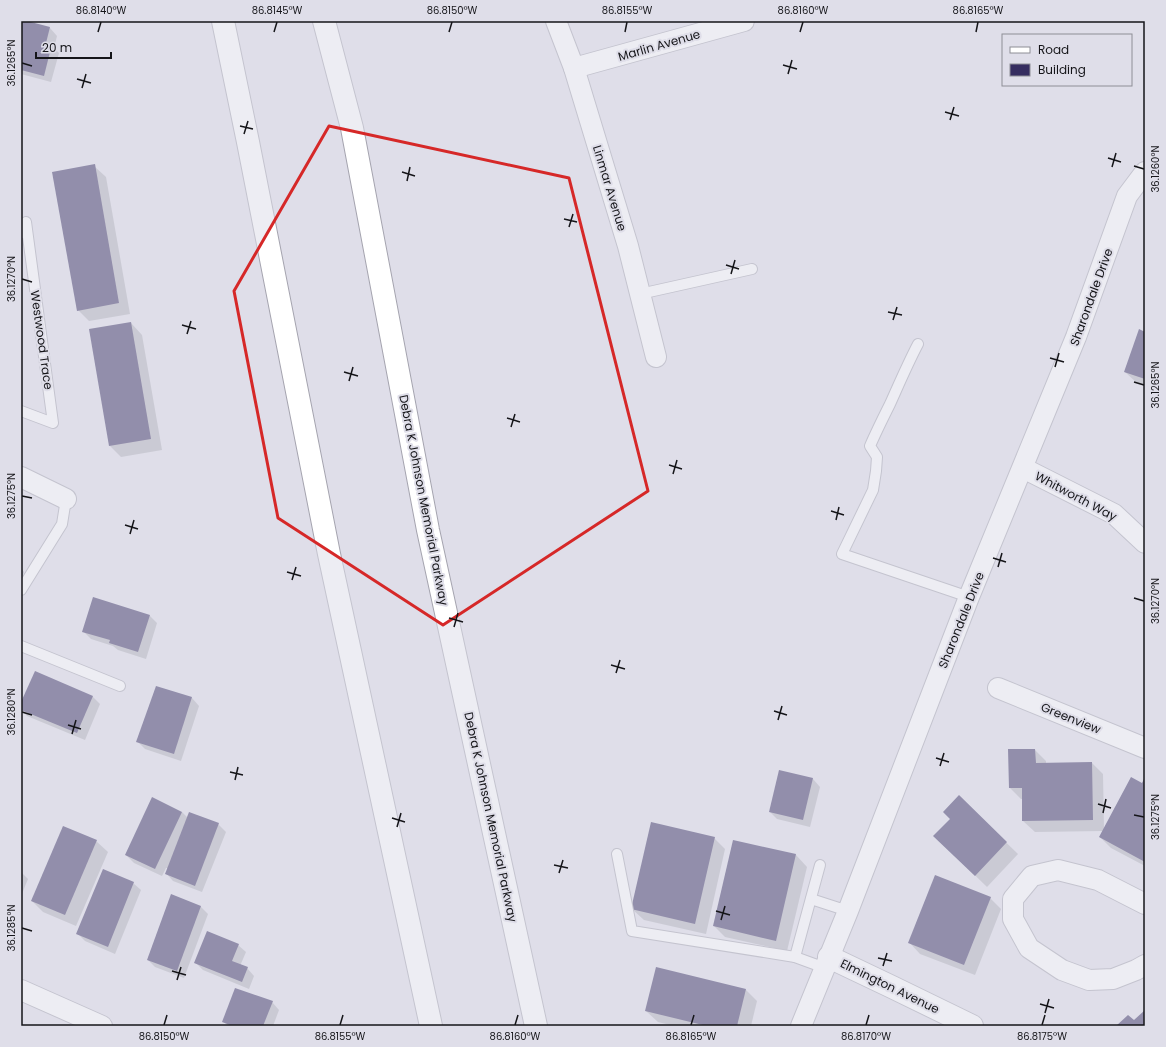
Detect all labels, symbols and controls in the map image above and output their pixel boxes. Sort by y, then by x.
text: 86.8140°W [76,3,127,18]
text: 86.8145°W [252,3,303,18]
text: 86.8150°W [427,3,478,18]
text: 86.8155°W [602,3,653,18]
text: 86.8160°W [778,3,829,18]
text: 86.8165°W [953,3,1004,18]
street label: Marlin Avenue [616,25,702,65]
scale bar [36,34,111,60]
legend [1002,34,1132,86]
text: 36.1265°N [4,39,19,87]
text: 20 m [42,39,72,56]
text: Road [1038,41,1069,58]
text: Building [1038,61,1086,78]
street label: Linmar Avenue [589,143,631,233]
text: 36.1260°N [1148,145,1163,193]
street label: Sharondale Drive [1065,246,1117,348]
text: 36.1270°N [4,256,19,302]
street label: Westwood Trace [27,289,57,391]
text: 36.1265°N [1148,361,1163,409]
street label: Debra K Johnson Memorial Parkway [395,393,453,607]
street label: Whitworth Way [1032,467,1120,525]
text: 36.1275°N [4,473,19,519]
street label: Sharondale Drive [934,569,988,671]
text: 36.1270°N [1148,578,1163,624]
text: 36.1280°N [4,688,19,736]
street label: Greenview [1038,698,1104,738]
street label: Debra K Johnson Memorial Parkway [460,710,522,924]
text: 36.1275°N [1148,794,1163,840]
text: 36.1285°N [4,904,19,952]
street label: Elmington Avenue [838,955,942,1017]
text: 86.8150°W [139,1029,190,1044]
text: 86.8155°W [315,1029,366,1044]
text: 86.8160°W [490,1029,541,1044]
text: 86.8165°W [666,1029,717,1044]
text: 86.8170°W [841,1029,891,1044]
text: 86.8175°W [1017,1029,1067,1044]

